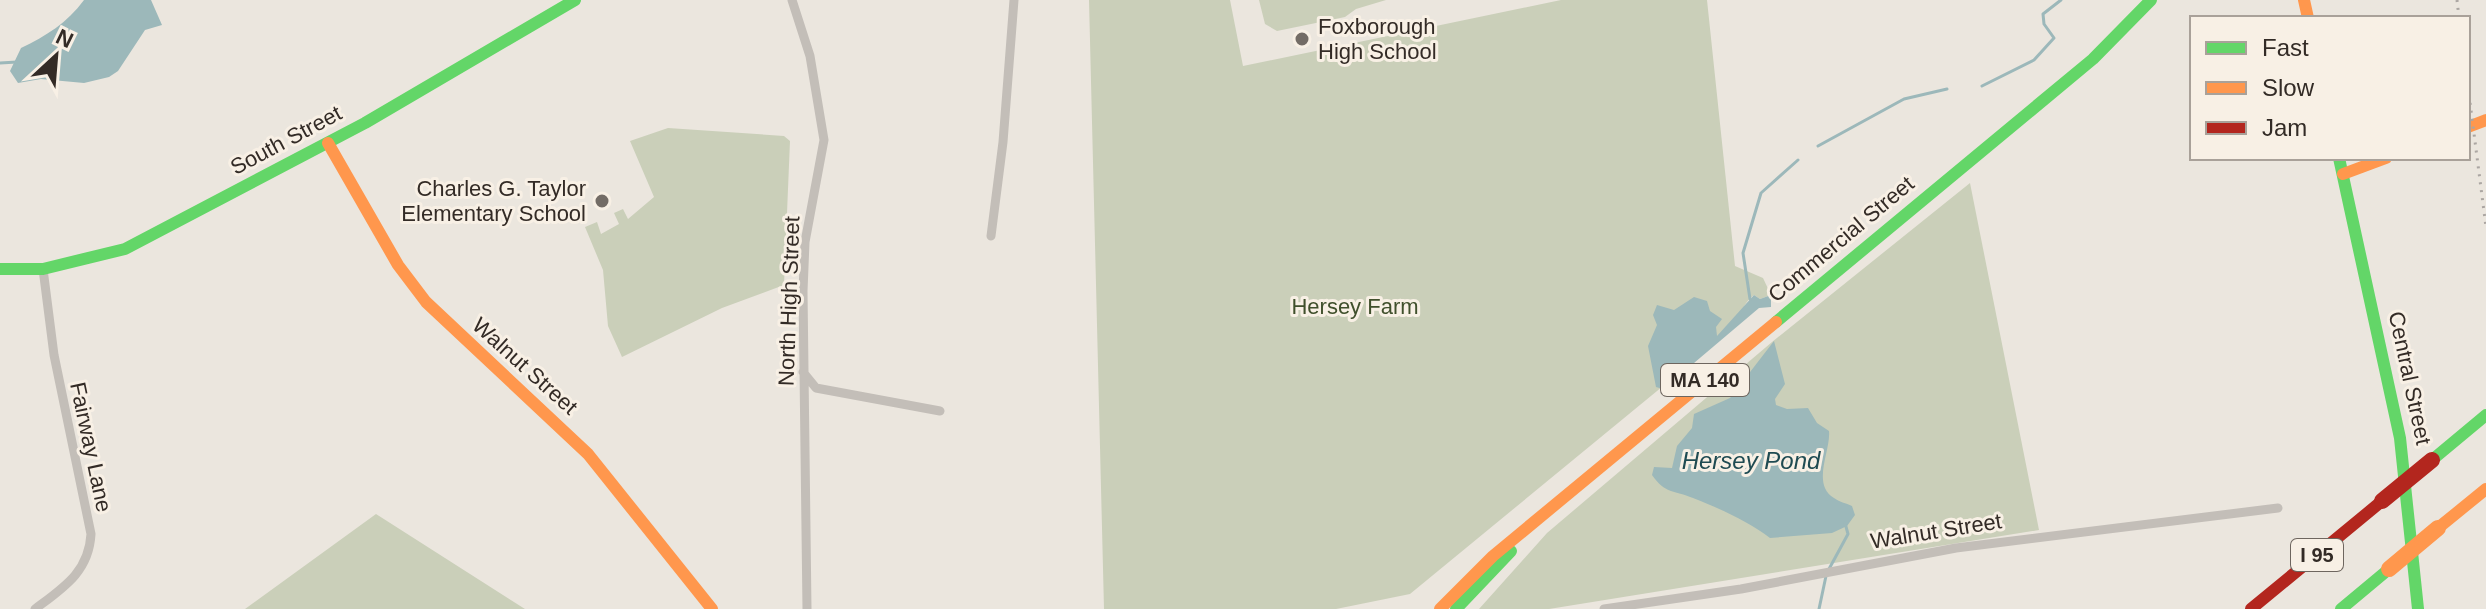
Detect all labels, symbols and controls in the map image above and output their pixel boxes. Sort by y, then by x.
place label: Foxborough High School [1318,14,1437,64]
north arrow [16,16,96,96]
legend [2190,16,2470,160]
text: N [52,24,77,53]
marker: Foxborough High School [1293,30,1311,48]
text: Fast [2262,34,2309,61]
text: Slow [2262,74,2315,101]
street label: South Street [226,100,346,180]
text: Jam [2262,114,2307,141]
street label: Commercial Street [1763,171,1919,307]
place label: Charles G. Taylor Elementary School [401,176,586,226]
marker: Charles G. Taylor Elementary School [593,192,611,210]
street label: North High Street [774,216,804,386]
park label: Hersey Farm [1291,294,1419,319]
street label: Central Street [2384,309,2436,447]
street label: Walnut Street [467,312,583,420]
road number: MA 140 [1661,364,1749,396]
street label: Fairway Lane [65,380,117,514]
water label: Hersey Pond [1682,447,1821,474]
street label: Walnut Street [1869,508,2003,554]
road number: I 95 [2291,539,2343,571]

